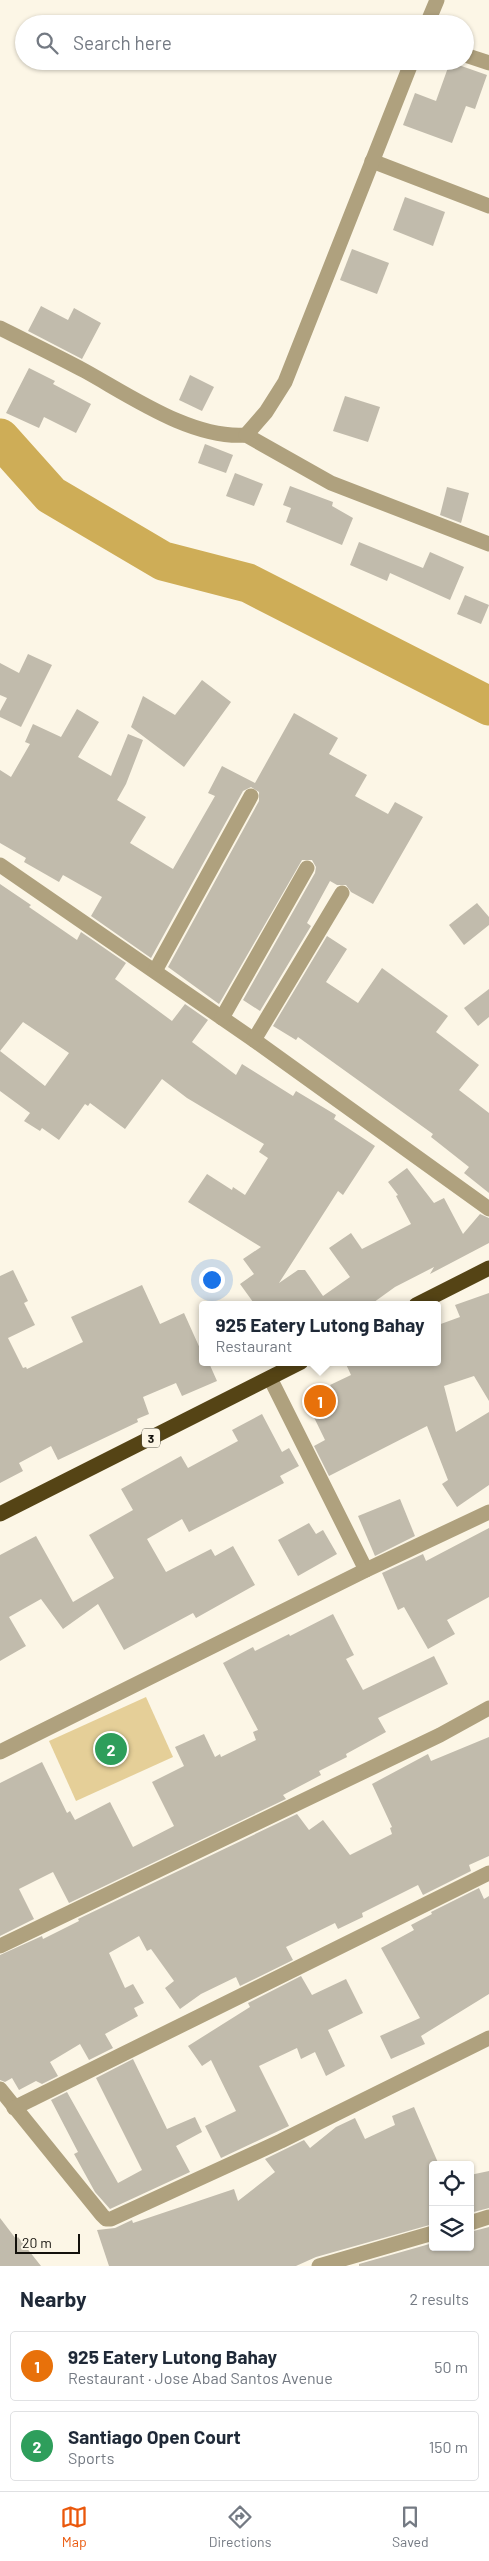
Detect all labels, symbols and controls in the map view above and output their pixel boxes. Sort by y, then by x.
search box [15,15,474,70]
icon: search [33,29,61,57]
text: Search here [73,31,172,54]
your location [199,1267,225,1293]
popup [199,1301,441,1366]
text: 925 Eatery Lutong Bahay [215,1313,425,1336]
text: Restaurant [215,1336,292,1355]
pin: 1 [304,1382,336,1420]
road number: 3 [142,1429,160,1448]
pin: 2 [95,1730,127,1768]
map controls [429,2161,474,2251]
button: locate [429,2161,474,2206]
button: layers [429,2206,474,2251]
scale bar [15,2231,80,2254]
text: 20 m [22,2234,52,2251]
text: Nearby [20,2286,86,2311]
text: 2 results [410,2289,469,2308]
text: 925 Eatery Lutong Bahay [68,2345,277,2368]
text: 1 [34,2357,40,2376]
text: 50 m [434,2357,468,2376]
text: Restaurant · Jose Abad Santos Avenue [68,2368,333,2387]
text: Santiago Open Court [68,2425,241,2448]
text: 2 [33,2437,41,2456]
text: 150 m [429,2437,468,2456]
text: Sports [68,2448,114,2467]
tab: Map [60,2503,88,2550]
tab: Directions [209,2503,271,2550]
tab: Saved [392,2503,429,2550]

